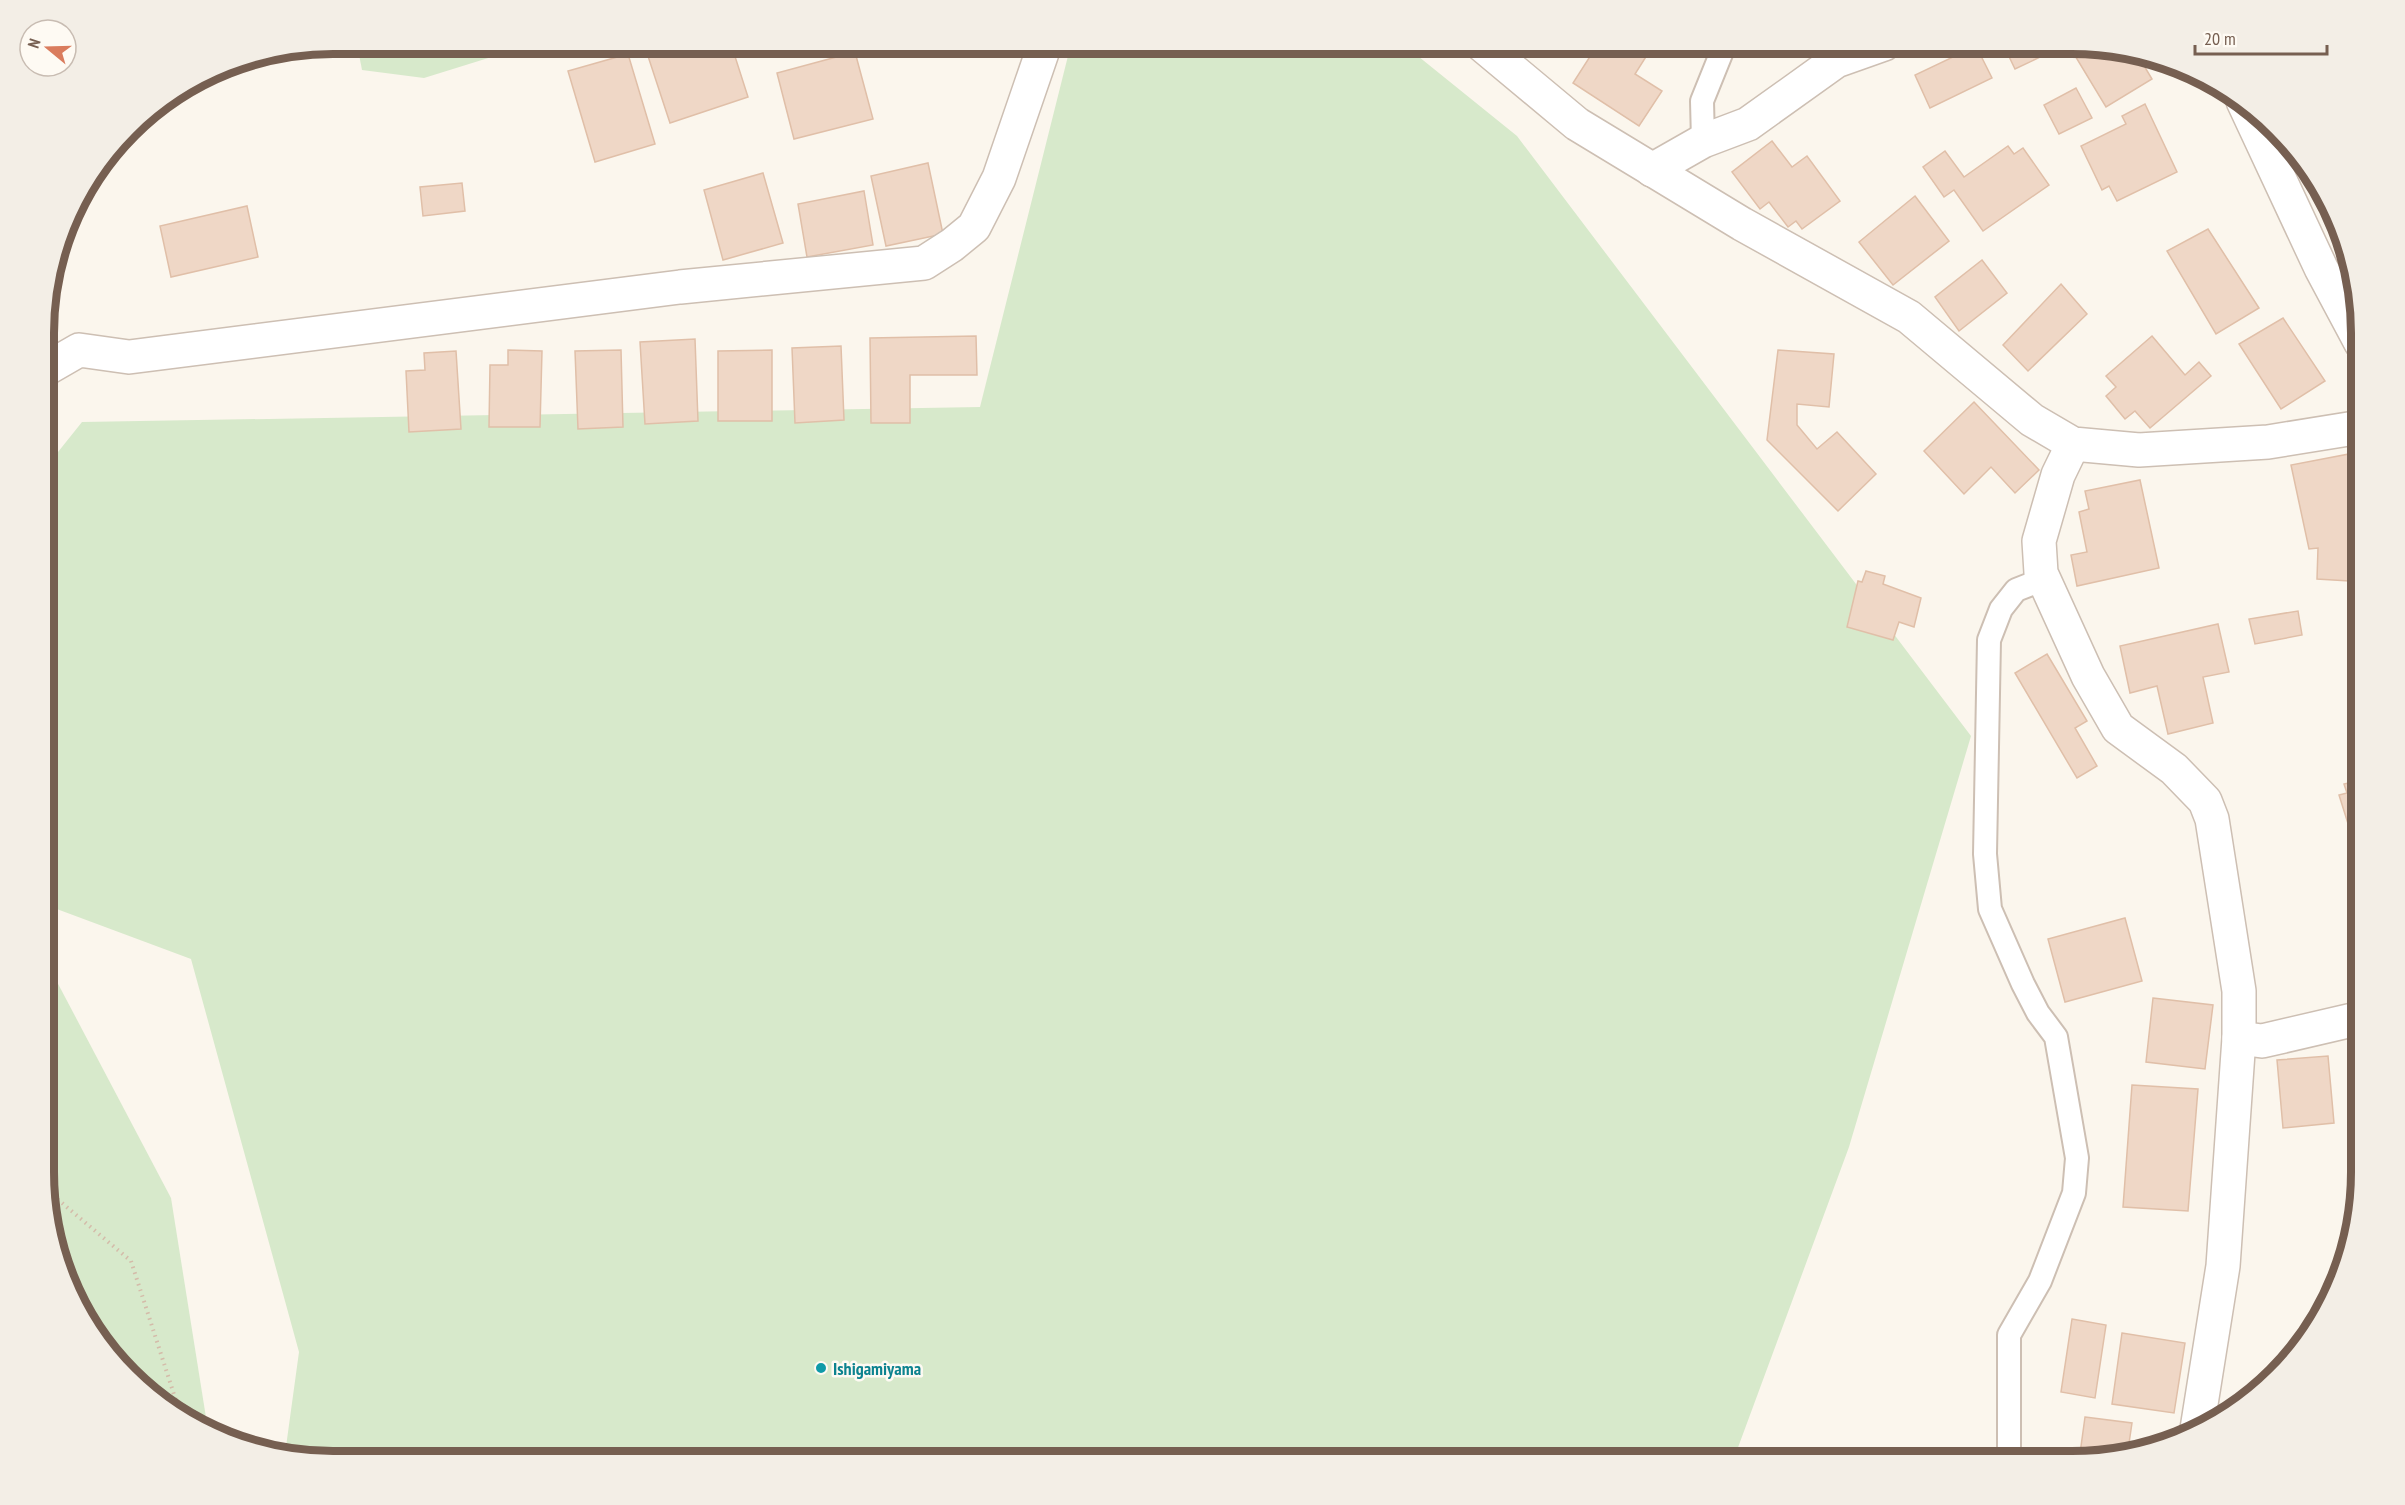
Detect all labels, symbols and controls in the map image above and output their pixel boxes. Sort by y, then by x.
north arrow [18,18,78,78]
scale bar [2195,18,2327,56]
text: 20 m [2204,27,2236,50]
text: N [23,36,45,50]
place label: Ishigamiyama [833,1357,921,1380]
marker: Ishigamiyama [814,1361,828,1375]

